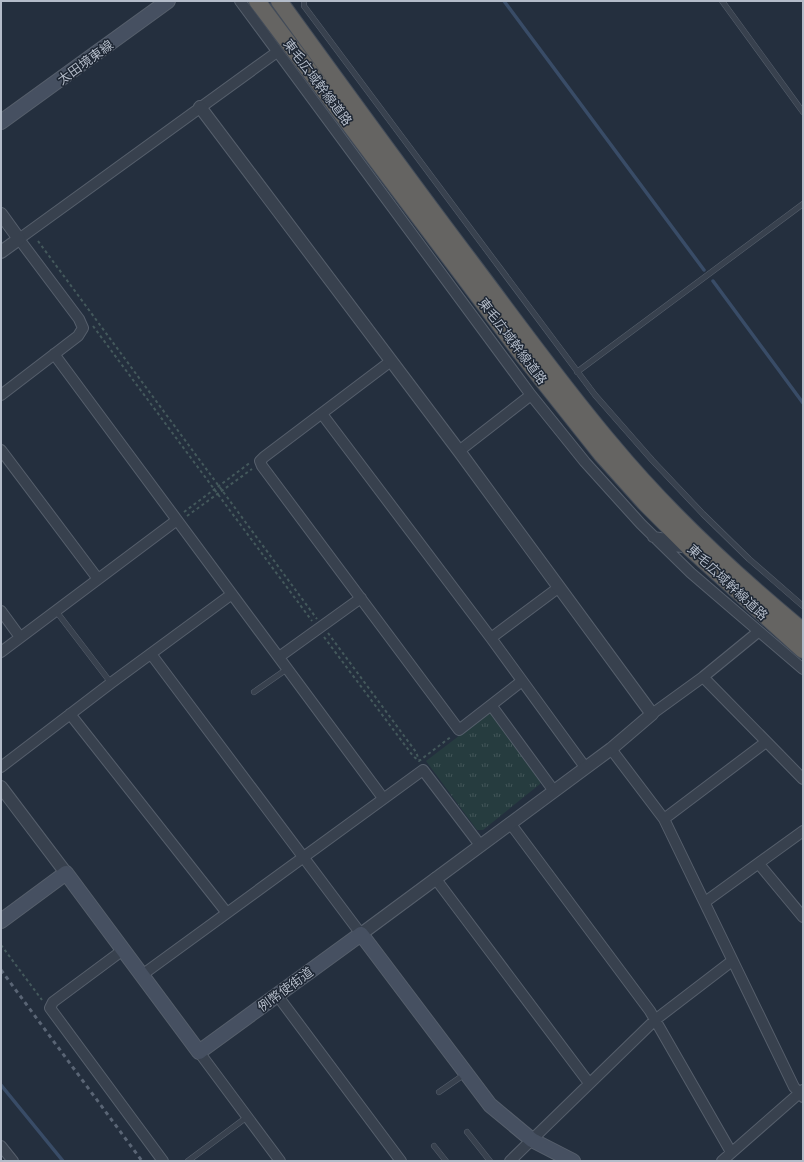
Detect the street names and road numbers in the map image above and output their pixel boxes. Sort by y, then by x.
street label: 太田境東線 [54,36,116,88]
street label: 東毛広域幹線道路 [280,36,356,128]
street label: 東毛広域幹線道路 [475,295,551,387]
street label: 東毛広域幹線道路 [685,541,771,623]
street label: 例幣使街道 [254,963,316,1015]

